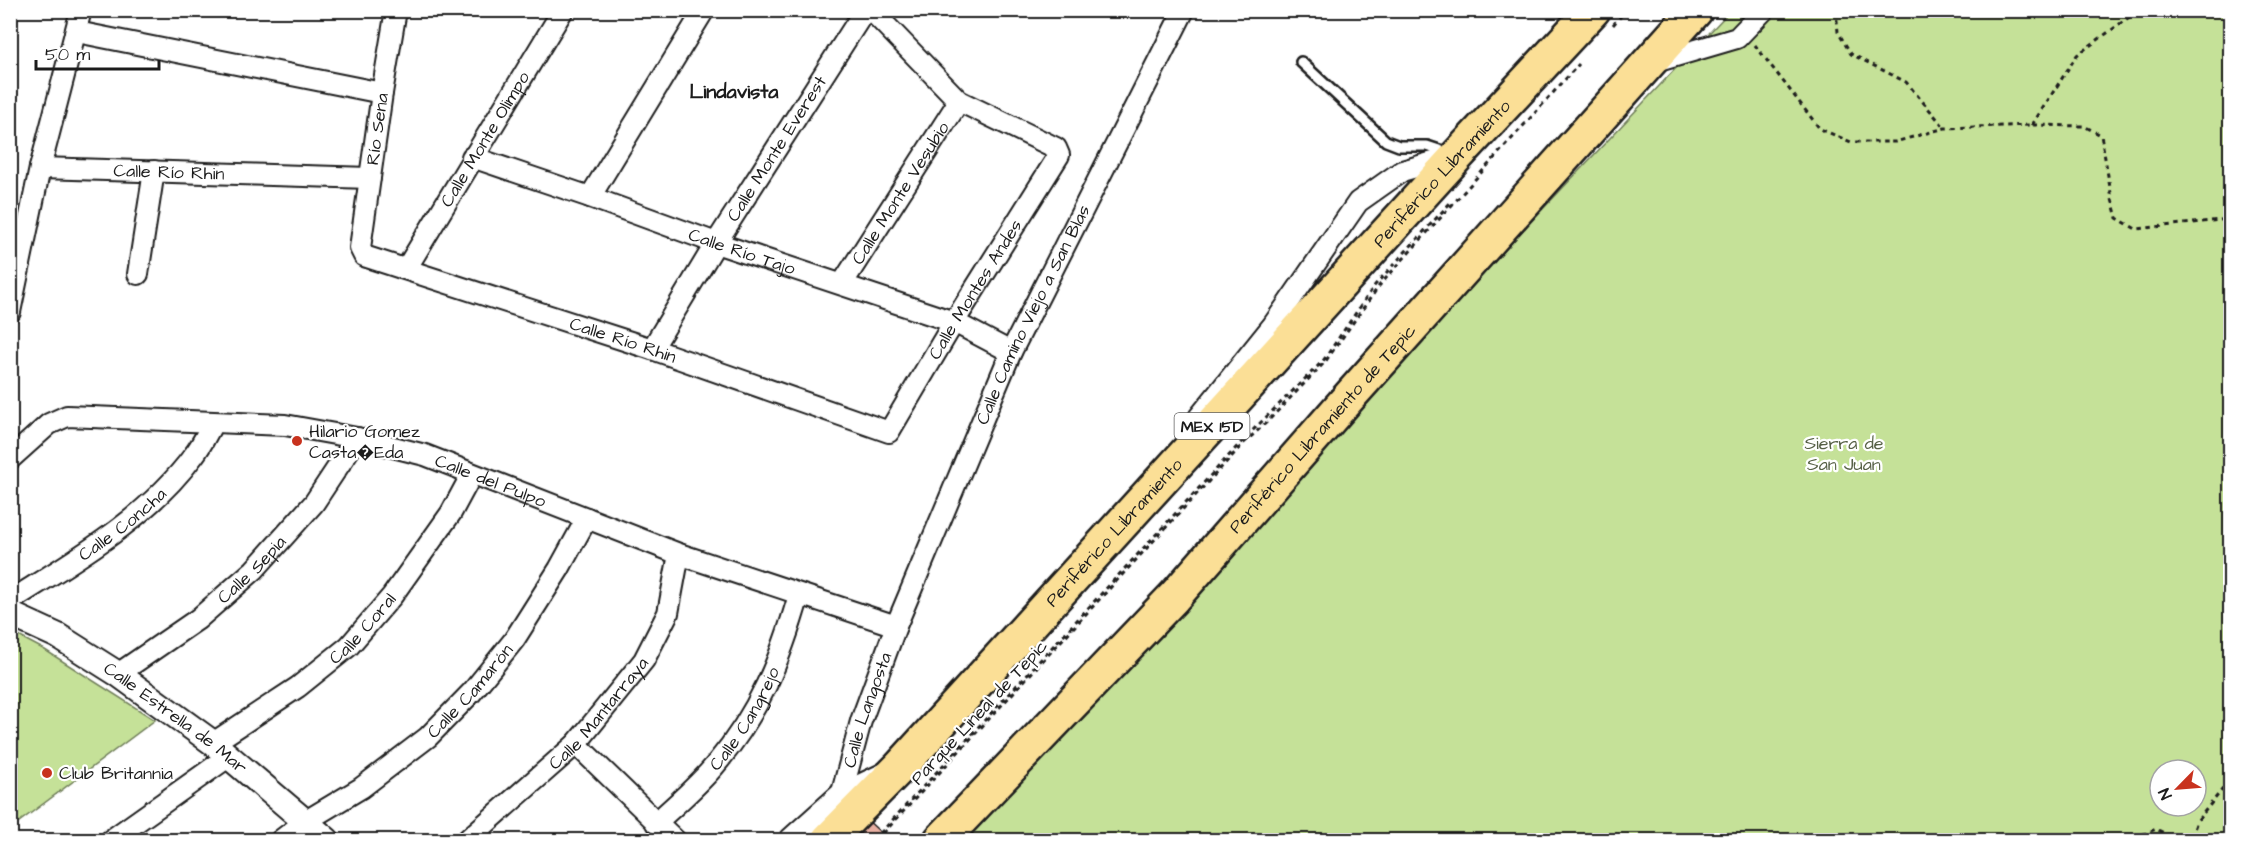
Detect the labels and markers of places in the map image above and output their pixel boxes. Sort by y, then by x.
place label: Hilario Gomez Casta�Eda [309,419,420,465]
marker: Hilario Gomez Casta�Eda [290,434,304,448]
place label: Club Britannia [59,761,173,786]
marker: Club Britannia [40,766,54,780]

